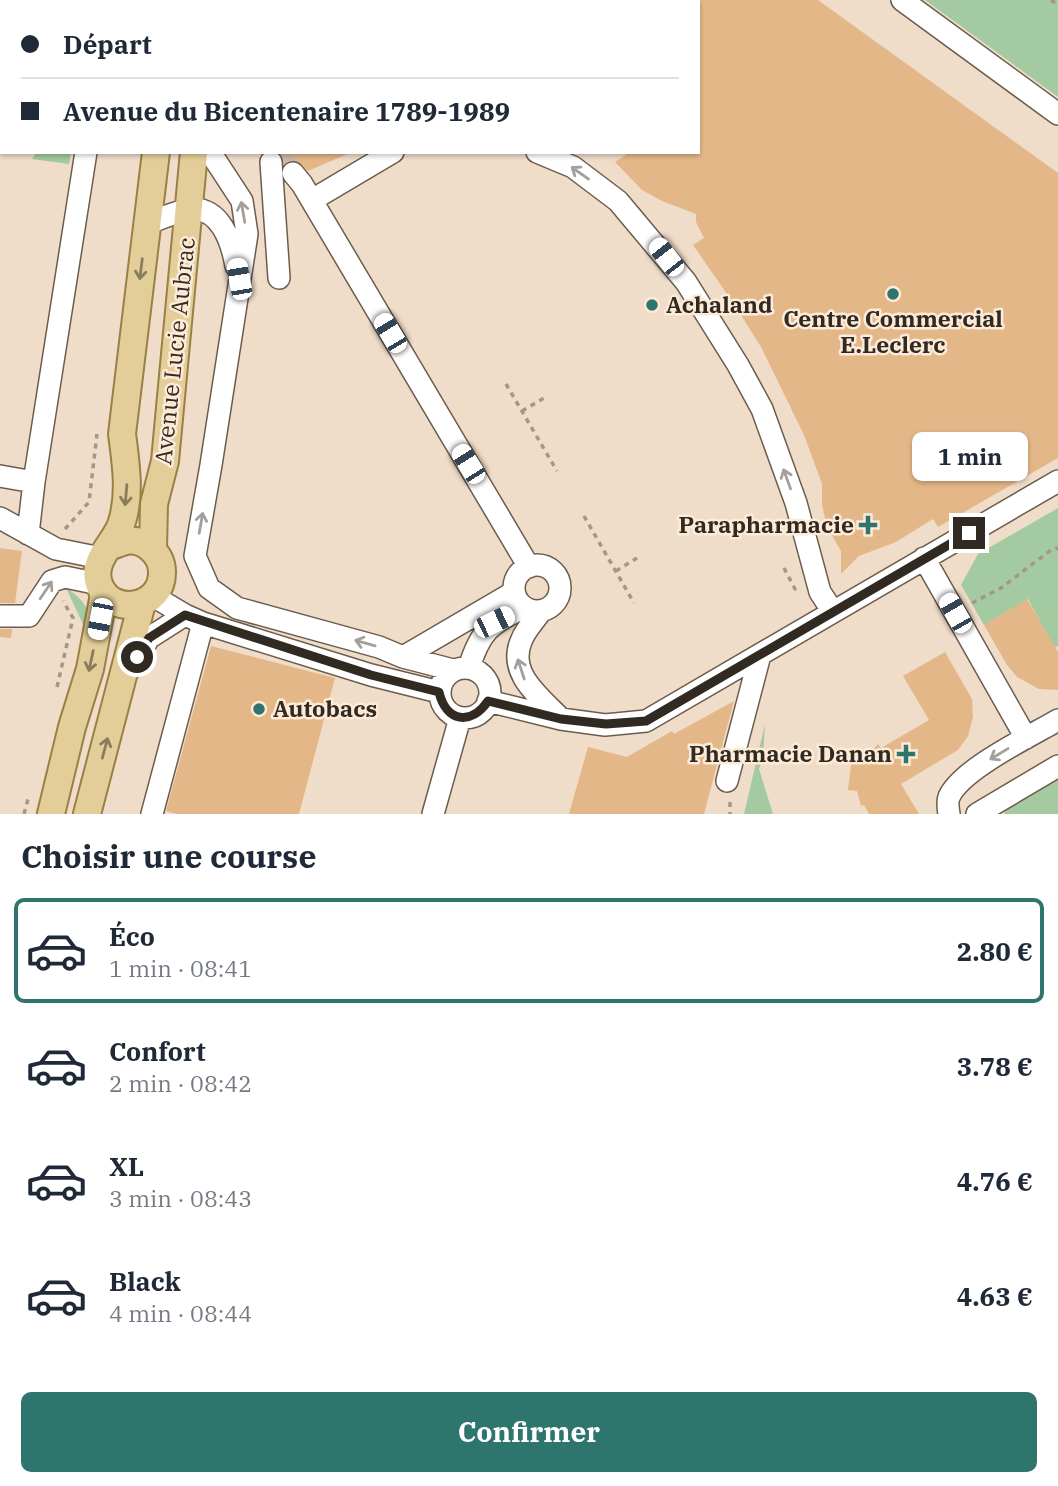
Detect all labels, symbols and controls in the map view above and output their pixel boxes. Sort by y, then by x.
text: Départ [63,27,152,61]
text: Avenue du Bicentenaire 1789-1989 [63,94,510,128]
one-way arrow [571,166,590,180]
one-way arrow [236,201,249,224]
car [645,234,688,280]
street label: Avenue Lucie Aubrac [147,236,201,466]
car [226,256,253,302]
one-way arrow [134,257,147,279]
marker: Centre Commercial E.Leclerc [885,286,901,302]
place label: Achaland [666,289,773,319]
marker: Achaland [644,297,660,313]
place label: Centre Commercial E.Leclerc [783,303,1003,359]
car [371,310,410,356]
callout: 1 min [911,432,1027,480]
car [448,441,489,487]
text: 1 min [938,441,1002,471]
one-way arrow [780,468,792,490]
one-way arrow [119,483,132,505]
place label: Parapharmacie [679,509,854,539]
one-way arrow [195,512,208,535]
marker: Parapharmacie [860,517,876,533]
route end [953,517,985,549]
one-way arrow [39,581,53,600]
car [936,590,975,636]
car [86,596,115,642]
car [471,603,518,641]
one-way arrow [354,636,376,649]
route start [121,641,153,673]
one-way arrow [84,649,98,672]
one-way arrow [514,658,526,680]
place label: Autobacs [273,693,377,723]
marker: Autobacs [251,701,267,717]
one-way arrow [100,737,113,759]
place label: Pharmacie Danan [689,738,892,768]
marker: Pharmacie Danan [898,746,914,762]
one-way arrow [990,748,1010,762]
text: Choisir une course [21,835,317,877]
icon: car [25,919,88,982]
text: Éco [109,919,155,953]
text: 2.80 € [957,934,1033,968]
text: 1 min · 08:41 [109,953,252,983]
icon: car [25,1034,88,1097]
text: Confort [109,1034,206,1068]
text: 3.78 € [957,1049,1033,1083]
text: 2 min · 08:42 [109,1068,252,1098]
icon: car [25,1149,88,1212]
text: XL [109,1149,144,1183]
text: 4.76 € [957,1164,1033,1198]
text: 3 min · 08:43 [109,1183,252,1213]
icon: car [25,1264,88,1327]
text: Black [109,1264,181,1298]
text: 4.63 € [957,1279,1033,1313]
text: 4 min · 08:44 [109,1298,252,1328]
button: Confirmer [21,1392,1037,1472]

